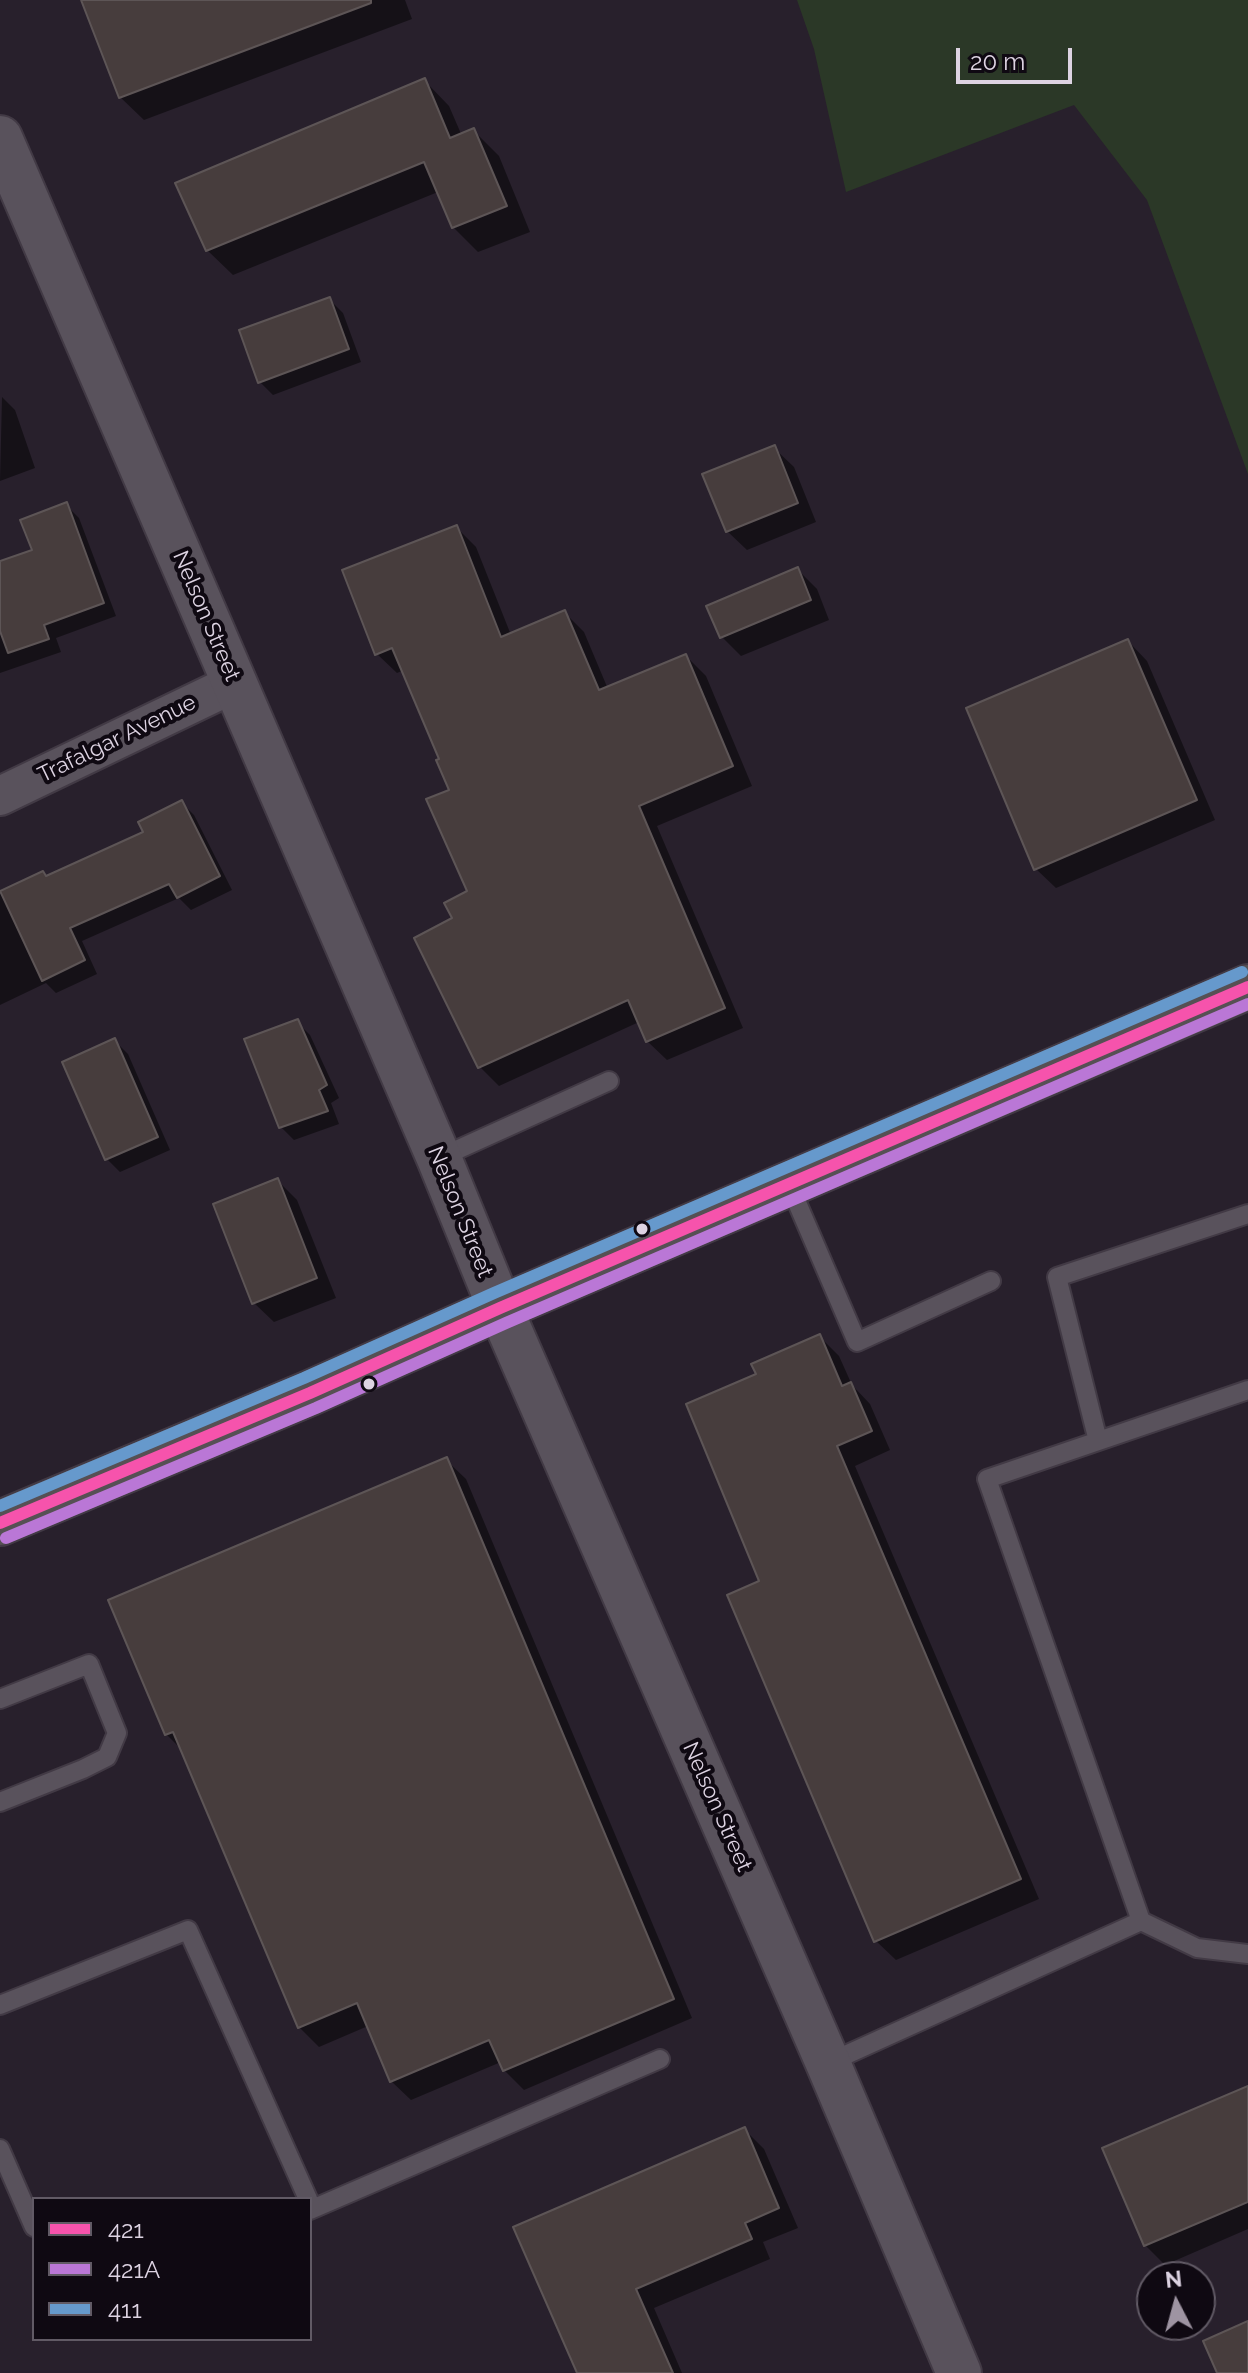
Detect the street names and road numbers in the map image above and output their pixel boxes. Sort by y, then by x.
street label: Nelson Street [167,547,245,685]
street label: Trafalgar Avenue [34,689,200,789]
street label: Nelson Street [422,1143,498,1281]
street label: Nelson Street [677,1738,757,1876]

